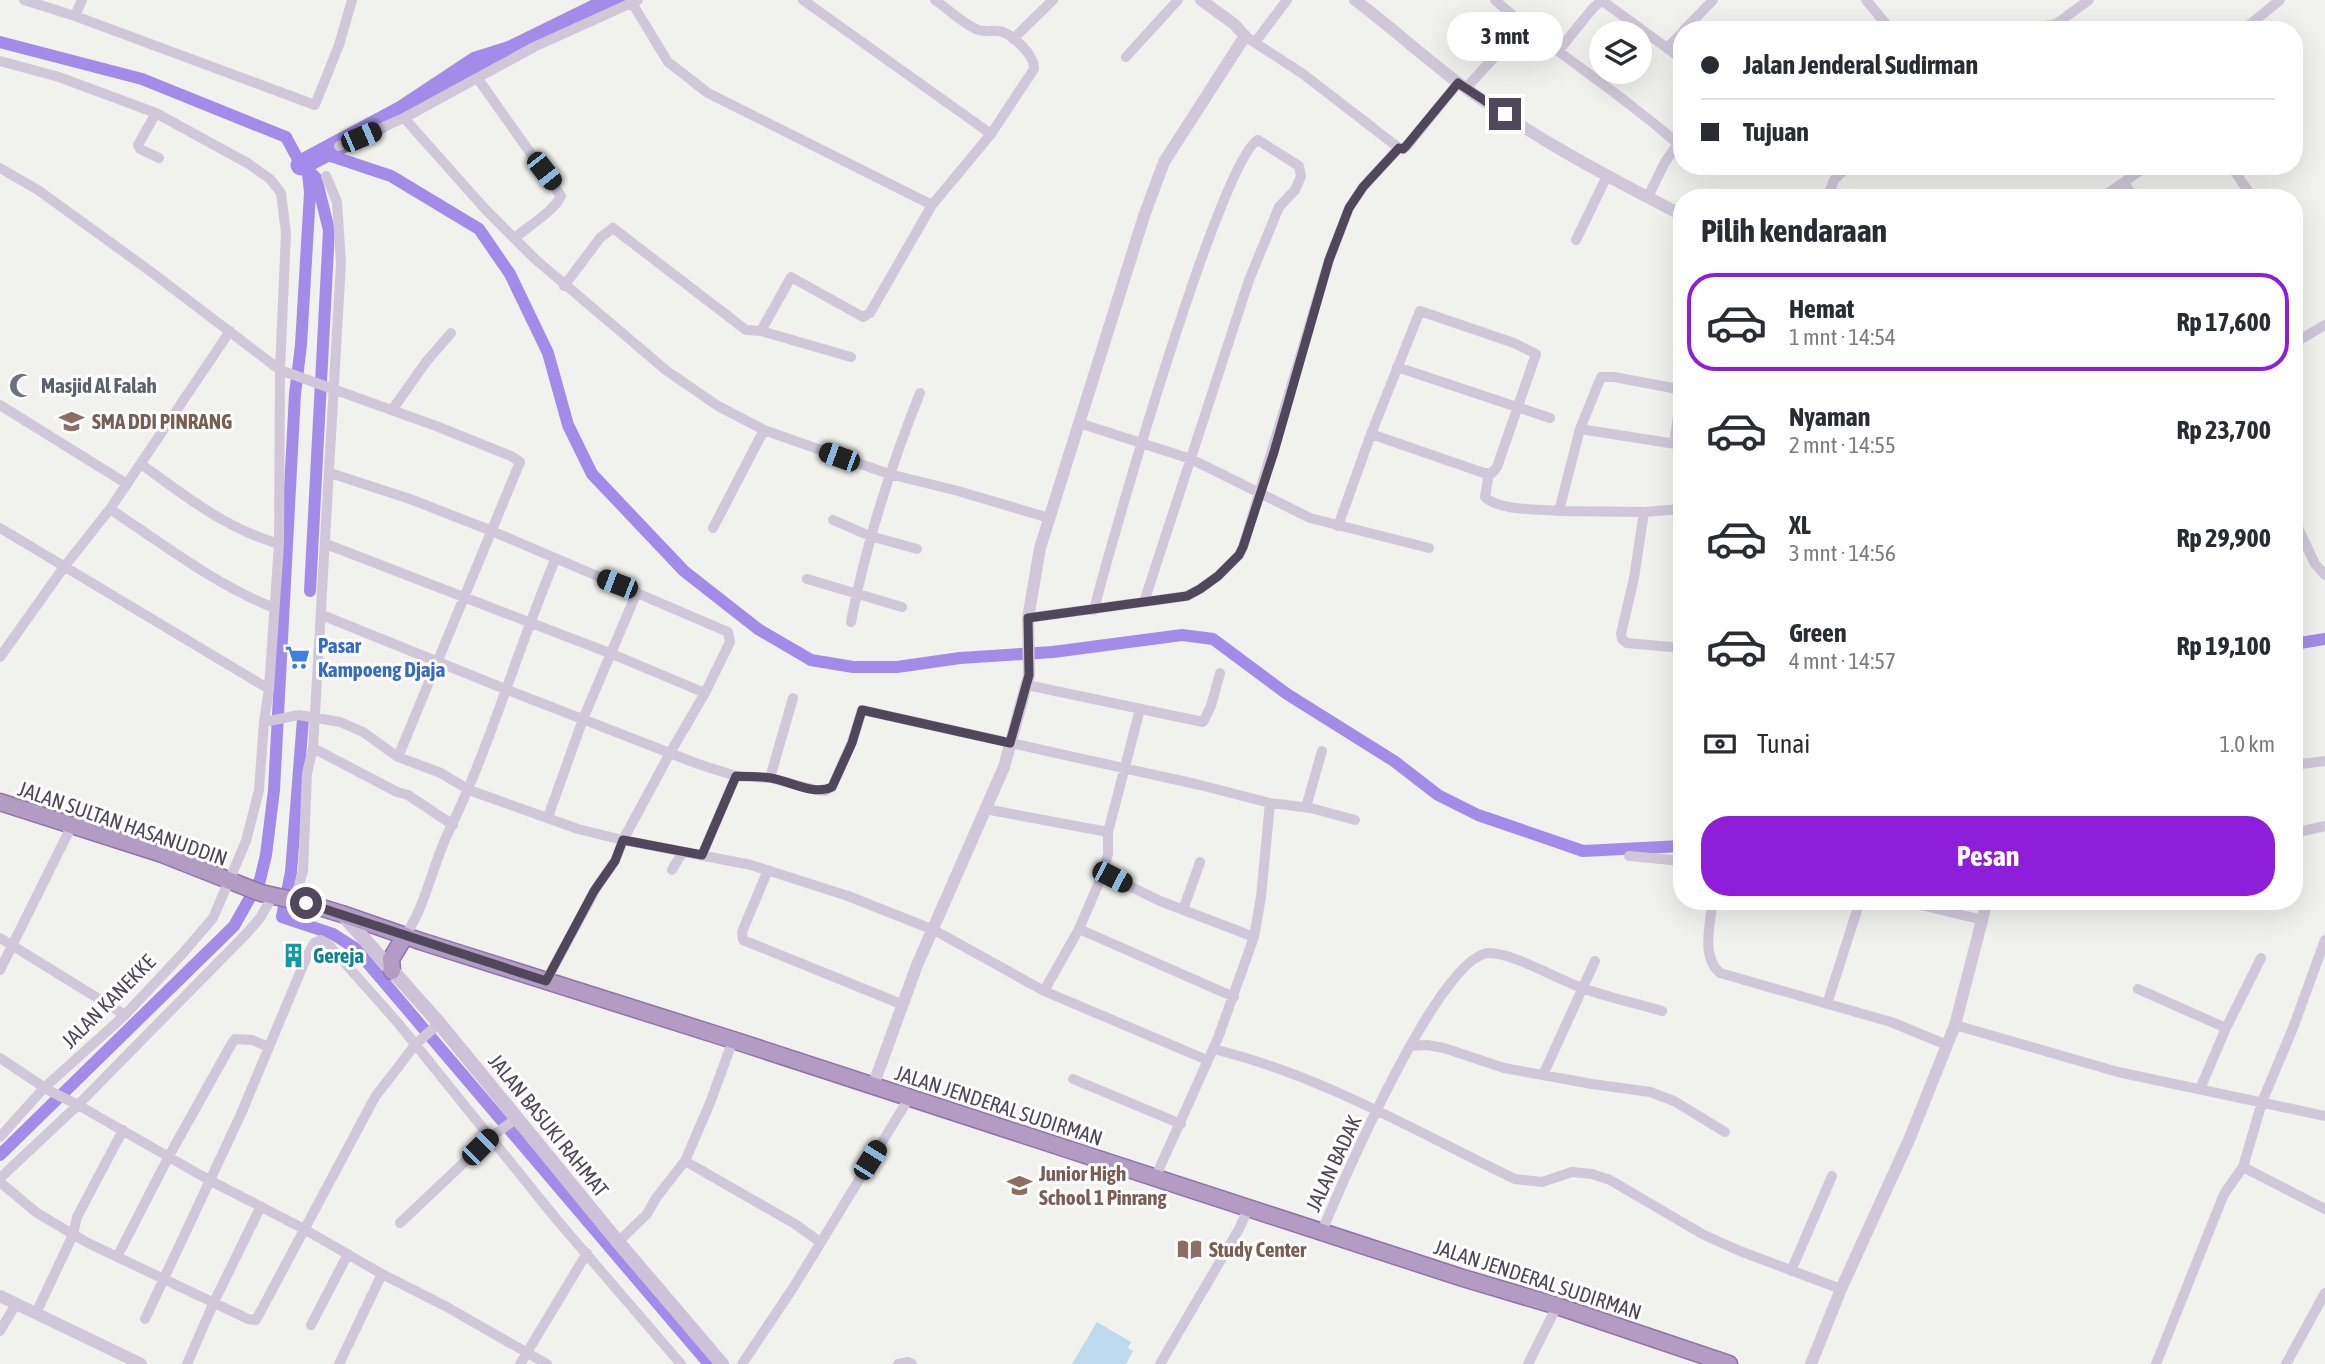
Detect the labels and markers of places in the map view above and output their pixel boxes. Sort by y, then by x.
mosque icon: Masjid Al Falah [7,371,35,399]
place label: Masjid Al Falah [41,373,157,397]
school or university icon: SMA DDI PINRANG [58,407,86,435]
place label: SMA DDI PINRANG [92,409,232,433]
place label: Pasar Kampoeng Djaja [318,633,445,681]
supermarket icon: Pasar Kampoeng Djaja [284,643,312,671]
building icon: Gereja [279,941,307,969]
place label: Gereja [313,943,364,967]
place label: Junior High School 1 Pinrang [1038,1161,1168,1209]
school or university icon: Junior High School 1 Pinrang [1005,1171,1033,1199]
library icon: Study Center [1175,1235,1203,1263]
place label: Study Center [1209,1237,1307,1261]

